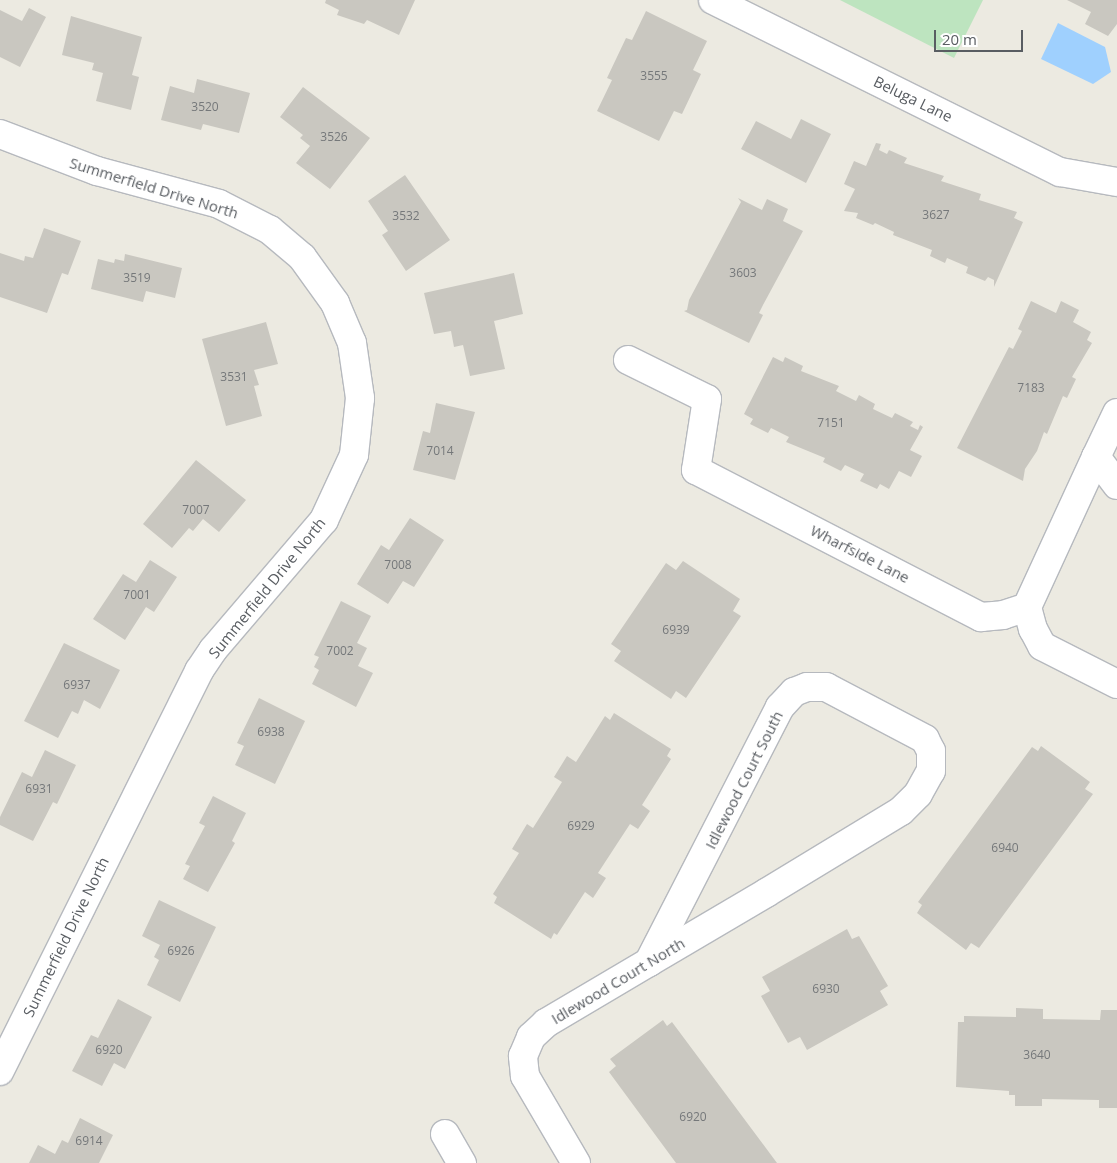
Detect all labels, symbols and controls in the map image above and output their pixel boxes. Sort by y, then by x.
scale bar [937,20,1026,52]
text: 20 m [942,29,977,49]
house number: 3555 [640,69,668,83]
street label: Beluga Lane [871,72,955,126]
house number: 3520 [191,100,219,114]
house number: 3526 [320,130,348,144]
street label: Summerfield Drive North [67,154,241,222]
house number: 3627 [922,208,950,222]
house number: 3532 [392,209,420,223]
house number: 3603 [729,266,757,280]
house number: 3519 [123,271,151,285]
house number: 3531 [220,370,248,384]
house number: 7183 [1017,381,1045,395]
house number: 7151 [817,416,845,430]
house number: 7014 [426,444,454,458]
house number: 7007 [182,503,210,517]
street label: Summerfield Drive North [205,514,329,662]
street label: Wharfside Lane [807,521,913,587]
house number: 7008 [384,558,412,572]
house number: 7001 [123,588,151,602]
house number: 6939 [662,623,690,637]
house number: 7002 [326,644,354,658]
house number: 6937 [63,678,91,692]
street label: Idlewood Court South [701,708,787,852]
house number: 6938 [257,725,285,739]
house number: 6931 [25,782,53,796]
house number: 6929 [567,819,595,833]
house number: 6940 [991,841,1019,855]
street label: Summerfield Drive North [19,854,113,1020]
street label: Idlewood Court North [548,934,688,1028]
house number: 6926 [167,944,195,958]
house number: 6930 [812,982,840,996]
house number: 6920 [95,1043,123,1057]
house number: 3640 [1023,1048,1051,1062]
house number: 6920 [679,1110,707,1124]
house number: 6914 [75,1134,103,1148]

